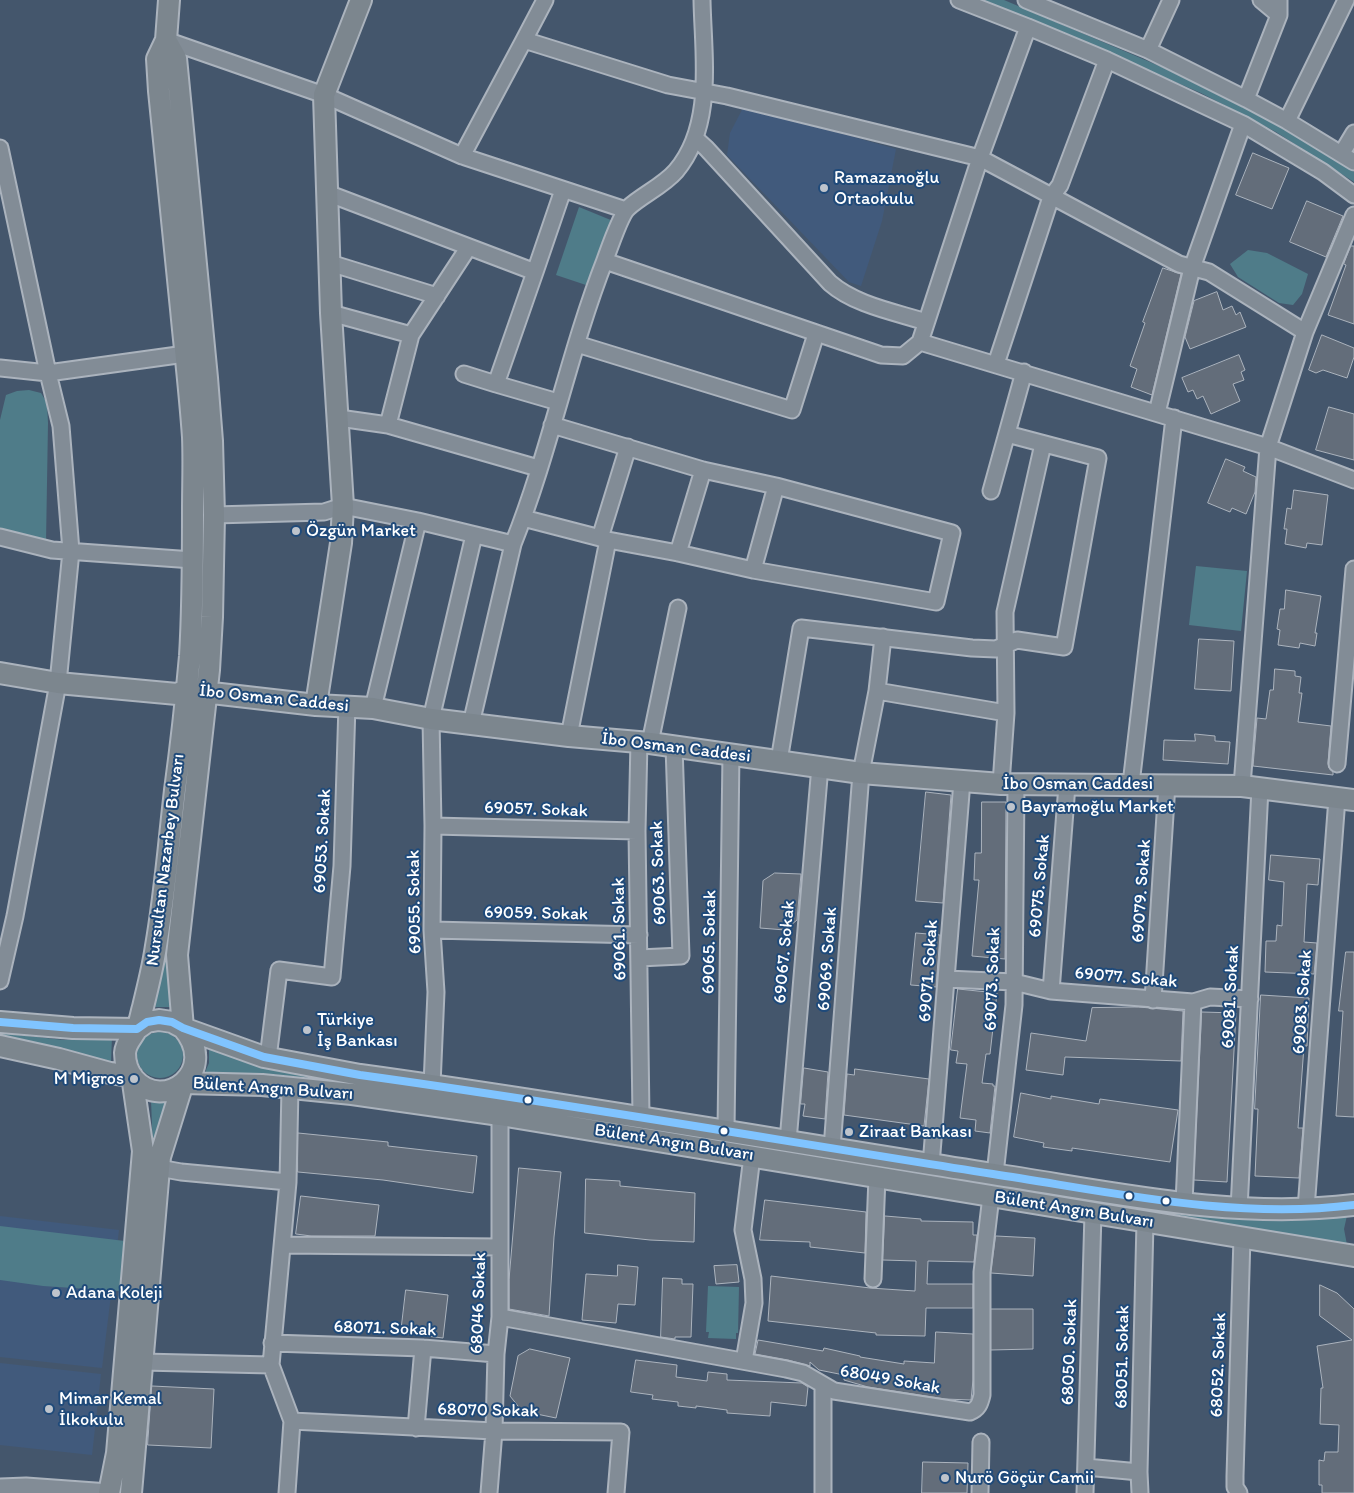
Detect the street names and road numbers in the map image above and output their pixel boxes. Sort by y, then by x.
street label: İbo Osman Caddesi [198,680,350,718]
street label: İbo Osman Caddesi [600,728,752,768]
street label: Nursultan Nazarbey Bulvarı [142,753,190,967]
street label: İbo Osman Caddesi [1003,773,1153,795]
street label: 69053. Sokak [309,788,337,894]
street label: 69057. Sokak [484,797,588,823]
street label: 69063. Sokak [646,820,672,926]
street label: 69075. Sokak [1025,833,1055,939]
street label: 69079. Sokak [1128,839,1156,943]
street label: 69055. Sokak [403,850,427,954]
street label: 69061. Sokak [608,877,632,981]
street label: 69065. Sokak [698,890,722,994]
street label: 69067. Sokak [770,899,800,1005]
street label: 69059. Sokak [484,902,588,926]
street label: 69069. Sokak [814,906,842,1012]
street label: 69071. Sokak [915,919,943,1023]
street label: 69073. Sokak [980,927,1006,1031]
street label: 69081. Sokak [1218,945,1244,1049]
street label: 69083. Sokak [1289,949,1317,1055]
street label: 69077. Sokak [1074,963,1178,993]
street label: Bülent Angın Bulvarı [192,1073,354,1105]
street label: Bülent Angın Bulvarı [593,1120,755,1166]
street label: Bülent Angın Bulvarı [993,1187,1155,1233]
street label: 68046 Sokak [466,1252,492,1354]
street label: 68050. Sokak [1057,1299,1083,1405]
street label: 68051. Sokak [1111,1305,1135,1409]
street label: 68052. Sokak [1206,1312,1232,1418]
street label: 68071. Sokak [333,1316,437,1342]
street label: 68049 Sokak [838,1361,942,1399]
street label: 68070 Sokak [437,1399,539,1423]

